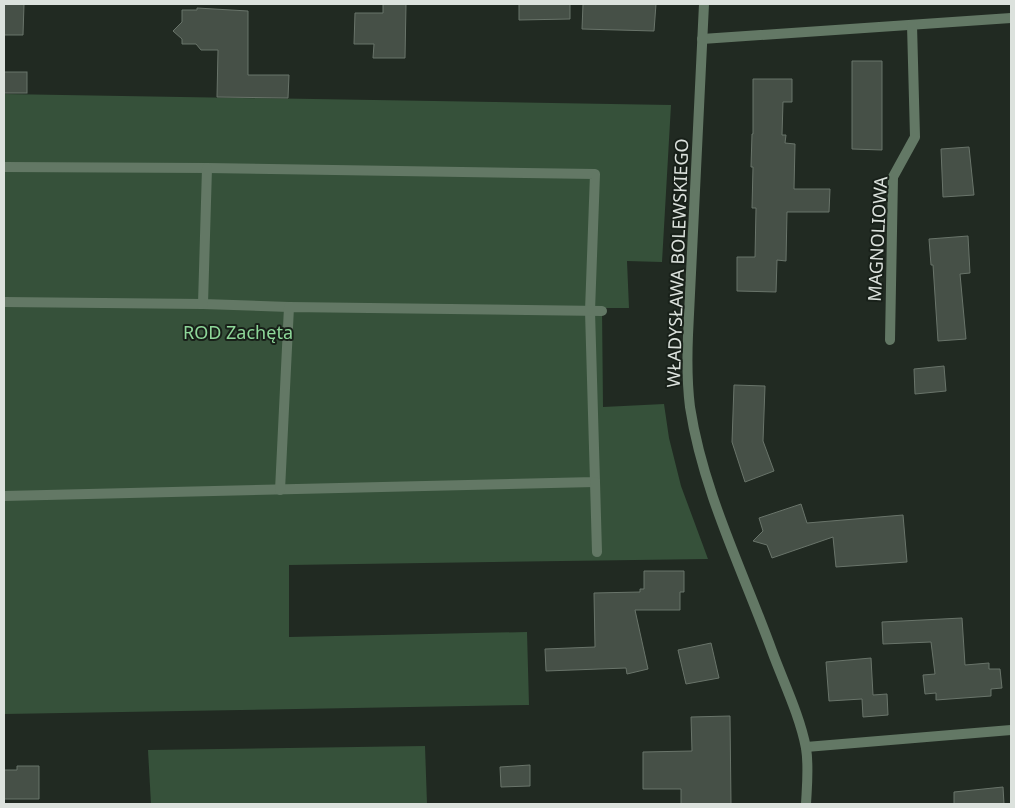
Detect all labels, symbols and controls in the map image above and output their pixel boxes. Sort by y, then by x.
street label: WŁADYSŁAWA BOLEWSKIEGO [661,138,693,388]
street label: MAGNOLIOWA [862,175,892,302]
park label: ROD Zachęta [183,320,293,344]

